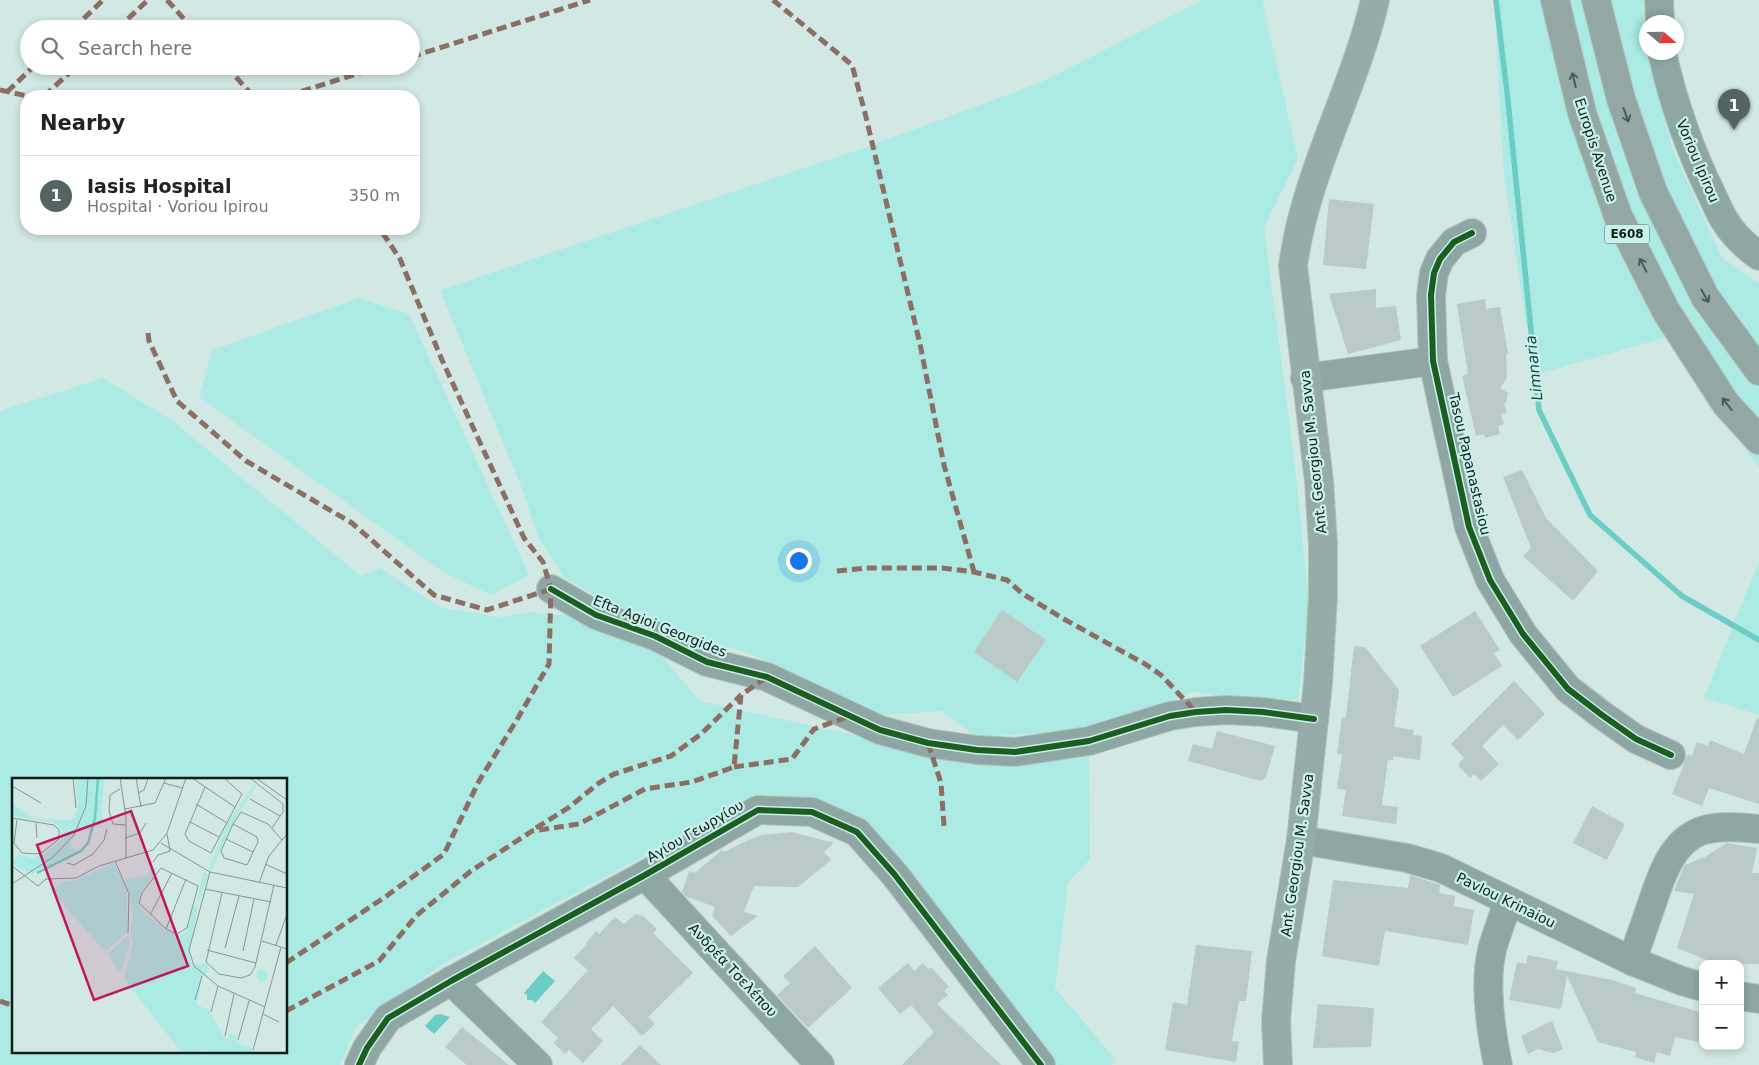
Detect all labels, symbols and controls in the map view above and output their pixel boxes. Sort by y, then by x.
north arrow [1639,15,1684,60]
search box [20,20,420,75]
icon: search [38,34,66,62]
text: Search here [78,37,192,59]
one-way arrow [1569,73,1578,89]
pin: 1 [1718,89,1750,130]
street label: Europis Avenue [1572,96,1620,204]
one-way arrow [1622,106,1632,122]
text: Nearby [40,111,125,135]
street label: Voriou Ipirou [1673,117,1723,205]
text: Iasis Hospital [87,175,231,197]
text: 1 [50,186,62,205]
text: 350 m [349,186,400,205]
text: Hospital · Voriou Ipirou [87,197,269,216]
road number: E608 [1604,224,1650,243]
one-way arrow [1638,258,1647,273]
one-way arrow [1700,288,1710,302]
water label: Limnaria [1522,335,1546,401]
street label: Ant. Georgiou M. Savva [1296,369,1330,535]
street label: Tasou Papanastasiou [1446,390,1494,537]
one-way arrow [1722,397,1733,410]
your location [786,548,812,574]
street label: Efta Agioi Georgides [591,592,729,660]
street label: Ant. Georgiou M. Savva [1278,772,1316,938]
inset map [12,778,288,1052]
street label: Αγίου Γεωργίου [644,797,746,865]
street label: Pavlou Krinaiou [1454,869,1558,931]
street label: Ανδρέα Τσελέπου [686,920,780,1020]
map controls [1699,960,1744,1050]
button: + [1699,960,1744,1005]
button: − [1699,1005,1744,1050]

